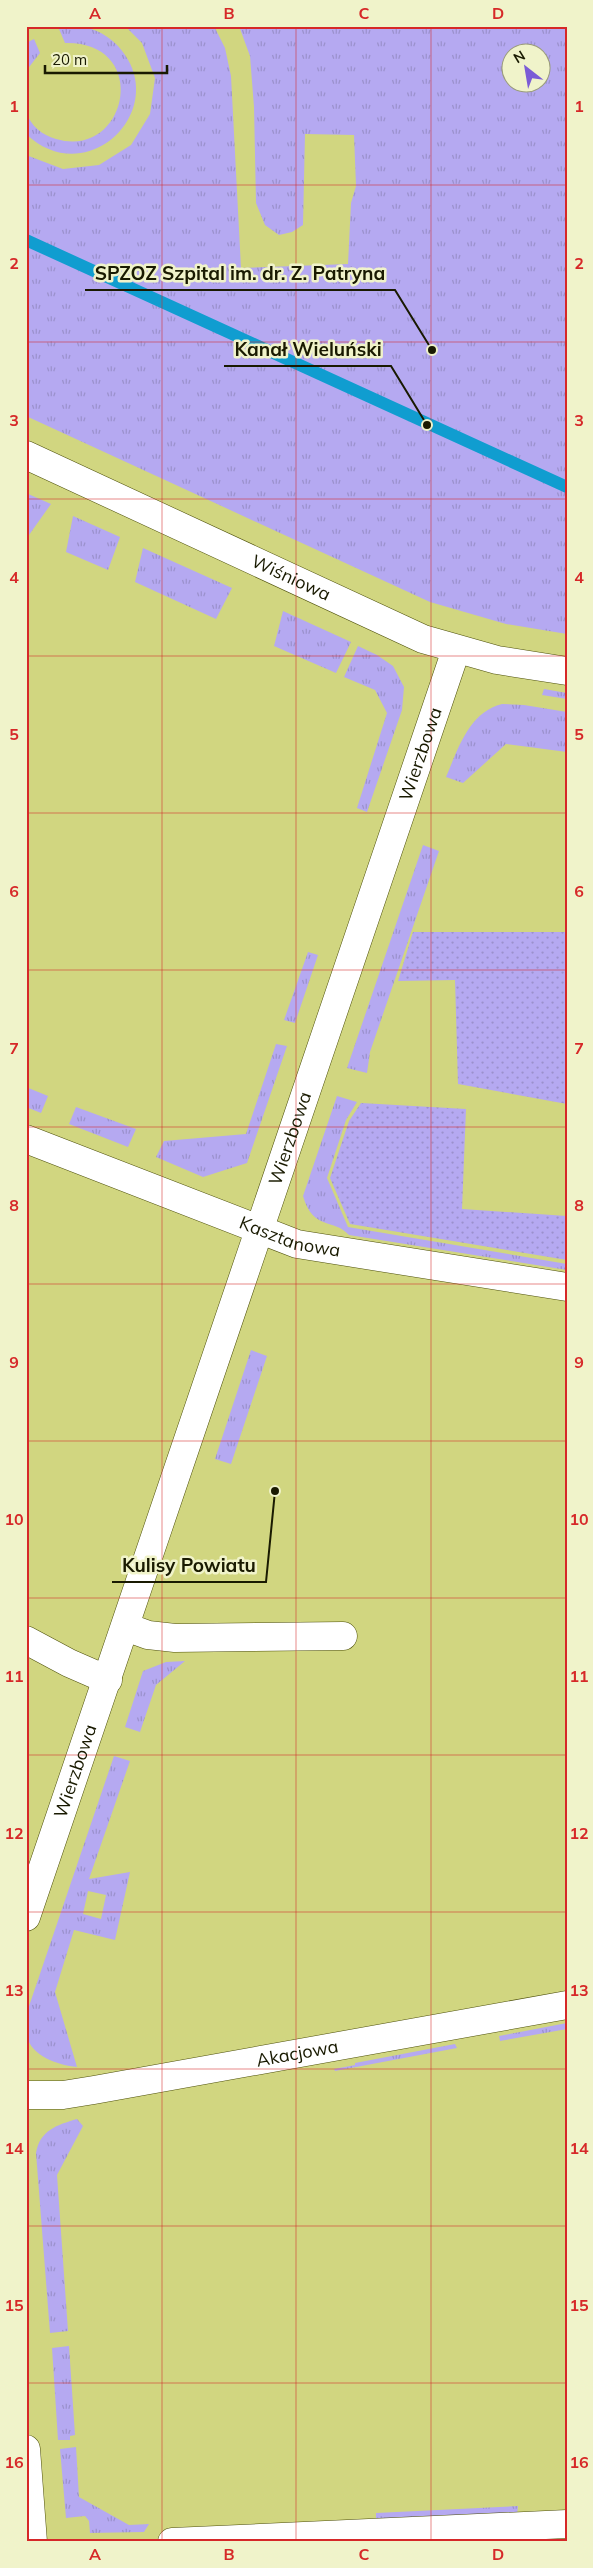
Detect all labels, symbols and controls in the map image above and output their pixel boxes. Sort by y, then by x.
text: A [89,3,101,23]
text: B [223,3,235,23]
text: C [359,3,370,23]
text: D [492,3,504,23]
scale bar [45,42,168,74]
north arrow [500,42,550,92]
text: N [510,46,528,67]
text: 20 m [52,50,87,69]
text: 1 [9,96,19,116]
text: 1 [574,96,584,116]
text: 2 [9,253,19,273]
text: 2 [574,253,584,273]
callout: SPZOZ Szpital im. dr. Z. Patryna [85,256,395,290]
text: SPZOZ Szpital im. dr. Z. Patryna [95,261,385,285]
callout: Kanał Wieluński [224,332,391,366]
text: Kanał Wieluński [234,337,382,361]
text: 3 [9,410,19,430]
text: 3 [574,410,584,430]
street label: Wiśniowa [248,549,334,606]
text: 4 [9,567,19,587]
text: 4 [574,567,584,587]
street label: Wierzbowa [394,704,447,804]
text: 5 [9,724,19,744]
text: 5 [574,724,584,744]
text: 6 [9,881,19,901]
text: 6 [574,881,584,901]
text: 7 [9,1038,19,1058]
text: 7 [574,1038,584,1058]
street label: Wierzbowa [263,1089,316,1188]
text: 8 [9,1195,19,1215]
text: 8 [574,1195,584,1215]
street label: Kasztanowa [236,1211,342,1262]
text: 9 [9,1352,19,1372]
text: 9 [574,1352,584,1372]
text: 10 [4,1509,24,1529]
text: 10 [569,1509,589,1529]
callout: Kulisy Powiatu [112,1548,266,1582]
text: Kulisy Powiatu [122,1553,256,1577]
text: 11 [4,1666,24,1686]
text: 11 [569,1666,589,1686]
street label: Wierzbowa [48,1721,102,1821]
text: 12 [4,1823,24,1843]
text: 12 [569,1823,589,1843]
text: 13 [4,1980,24,2000]
text: 13 [569,1980,589,2000]
street label: Akacjowa [254,2034,340,2072]
text: 14 [4,2138,24,2158]
text: 14 [569,2138,589,2158]
text: 15 [4,2295,24,2315]
text: 15 [569,2295,589,2315]
text: 16 [4,2452,24,2472]
text: 16 [569,2452,589,2472]
text: A [89,2544,101,2564]
text: B [223,2544,235,2564]
text: C [359,2544,370,2564]
text: D [492,2544,504,2564]

